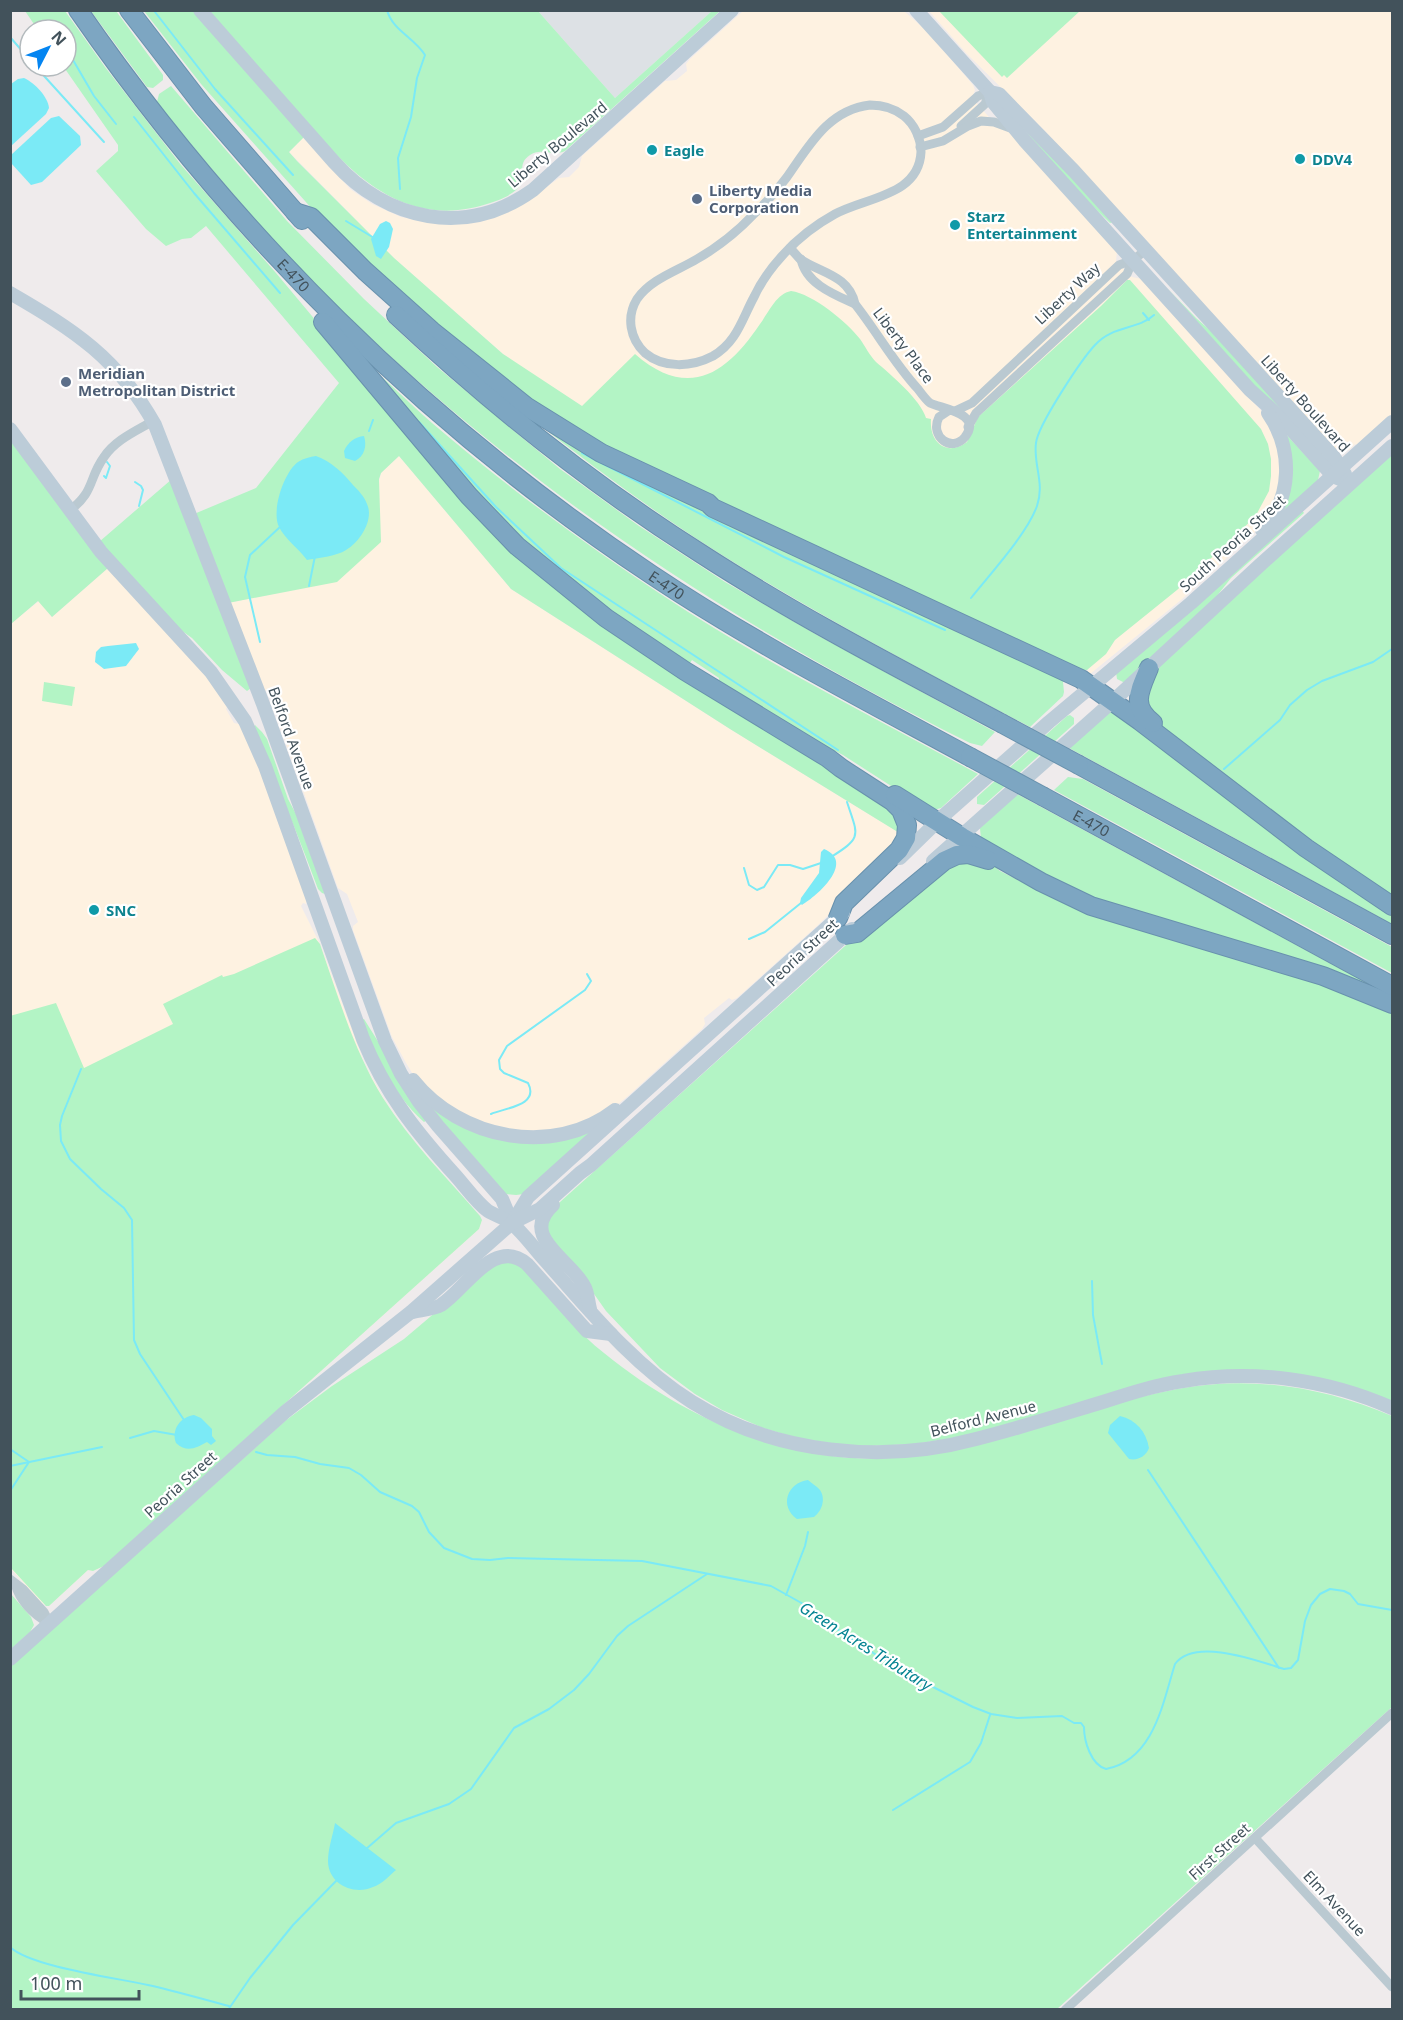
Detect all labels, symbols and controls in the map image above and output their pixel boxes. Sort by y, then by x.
north arrow [18,18,78,78]
text: N [47,26,72,50]
street label: Liberty Boulevard [503,97,611,191]
place label: Eagle [664,140,704,160]
marker: Eagle [645,143,659,157]
place label: DDV4 [1312,149,1353,169]
marker: DDV4 [1293,152,1307,166]
place label: Liberty Media Corporation [709,180,812,217]
marker: Liberty Media Corporation [690,192,704,206]
place label: Starz Entertainment [967,206,1077,243]
marker: Starz Entertainment [948,218,962,232]
street label: E-470 [273,254,314,296]
street label: Liberty Way [1030,257,1104,328]
street label: Liberty Place [869,303,939,387]
street label: Liberty Boulevard [1257,350,1355,456]
place label: Meridian Metropolitan District [78,363,236,400]
marker: Meridian Metropolitan District [59,375,73,389]
street label: South Peoria Street [1175,490,1290,596]
street label: E-470 [645,566,689,604]
street label: Belford Avenue [264,684,320,792]
street label: E-470 [1070,805,1113,841]
place label: SNC [106,900,136,920]
marker: SNC [87,903,101,917]
street label: Peoria Street [762,913,842,990]
street label: Belford Avenue [928,1395,1038,1441]
street label: Peoria Street [140,1446,221,1522]
water label: Green Acres Tributary [796,1596,938,1696]
street label: First Street [1184,1818,1254,1884]
street label: Elm Avenue [1299,1866,1371,1940]
scale bar [21,1963,140,2001]
text: 100 m [30,1971,82,1995]

